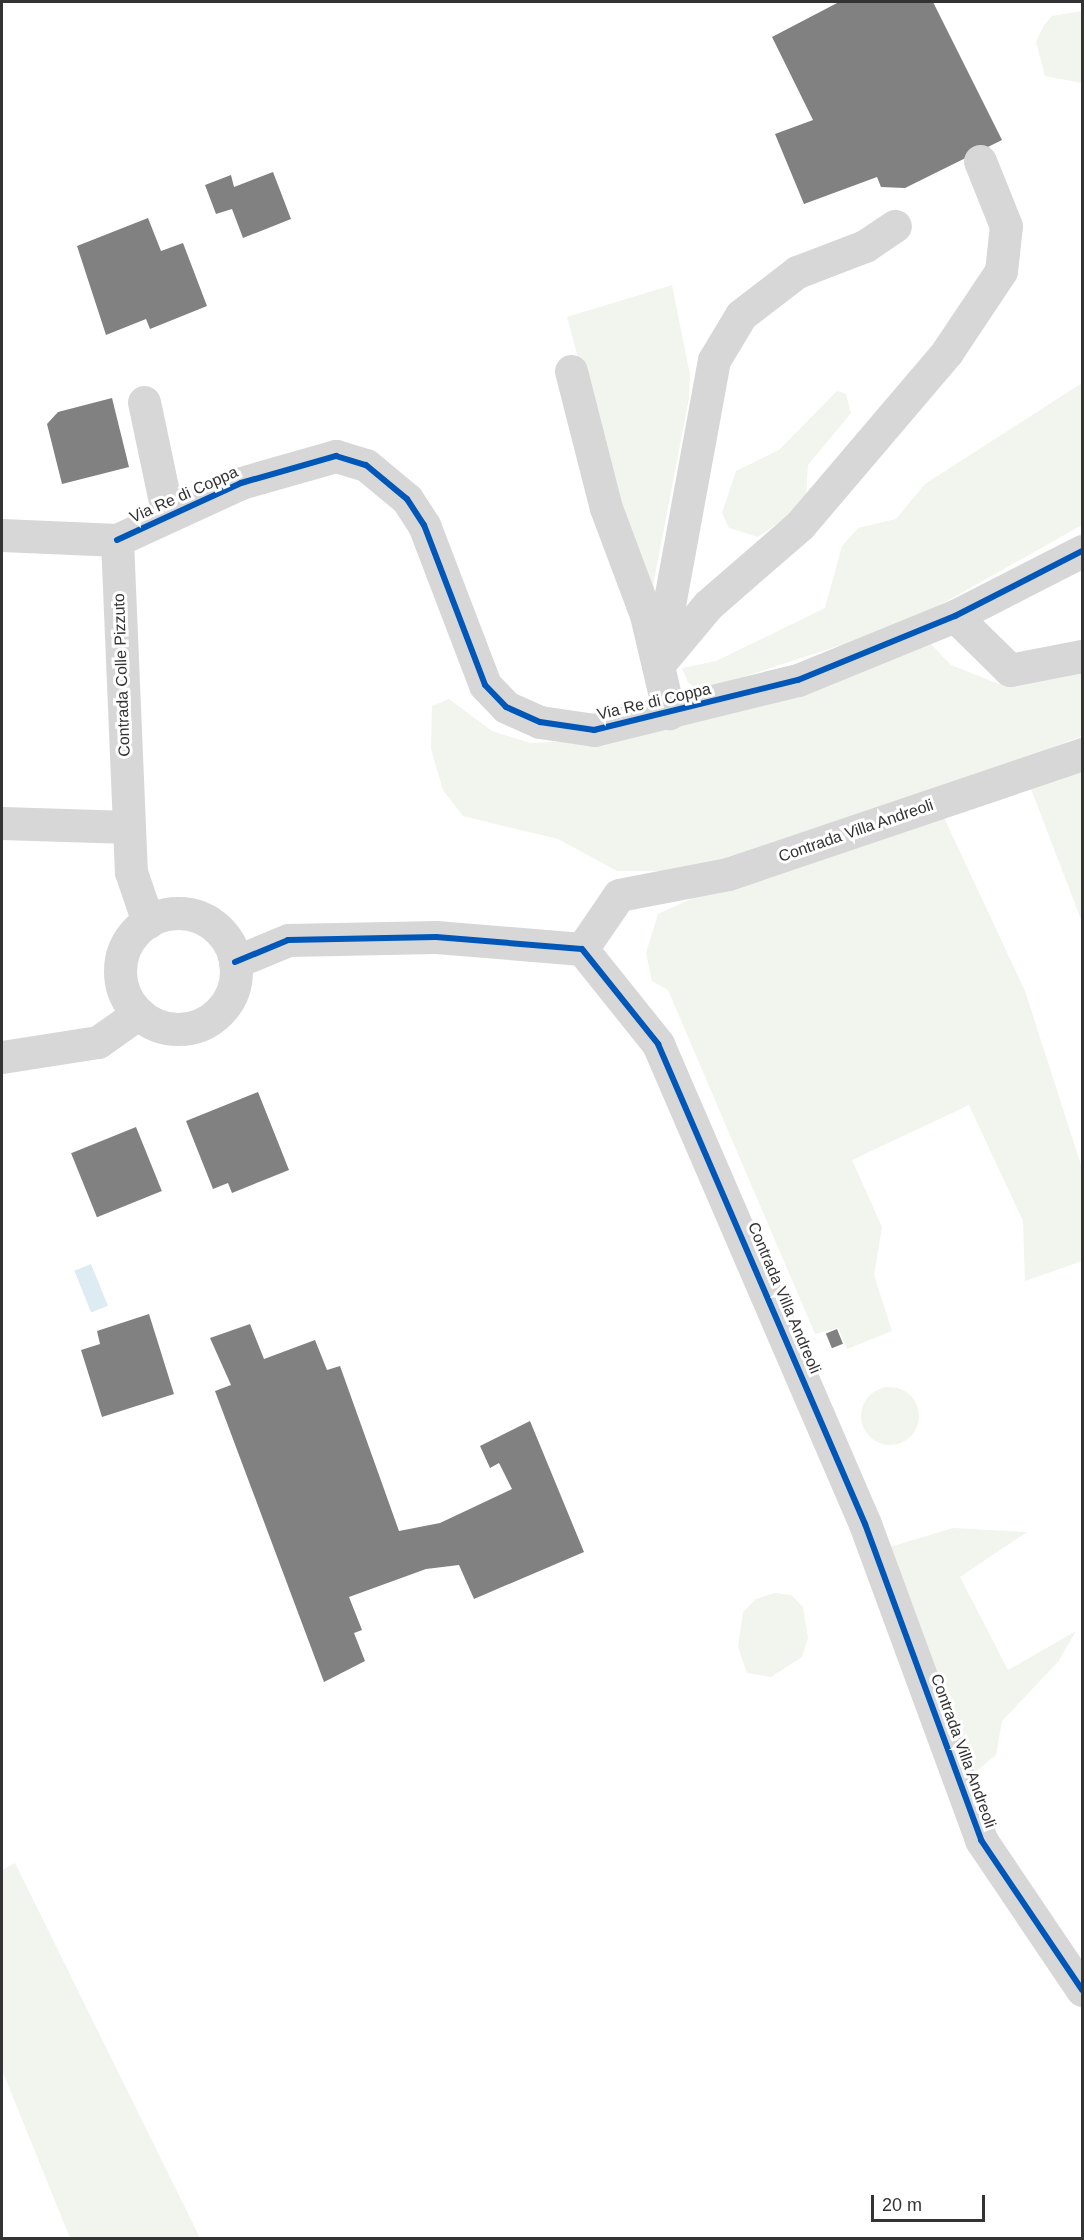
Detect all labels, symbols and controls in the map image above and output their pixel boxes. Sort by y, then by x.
street label: Via Re di Coppa [127,463,241,527]
street label: Contrada Colle Pizzuto [110,593,134,757]
street label: Via Re di Coppa [595,680,713,724]
street label: Contrada Villa Andreoli [776,795,936,867]
street label: Contrada Villa Andreoli [743,1219,825,1377]
street label: Contrada Villa Andreoli [926,1671,1000,1831]
scale bar [874,2183,988,2221]
text: 20 m [882,2195,922,2215]

